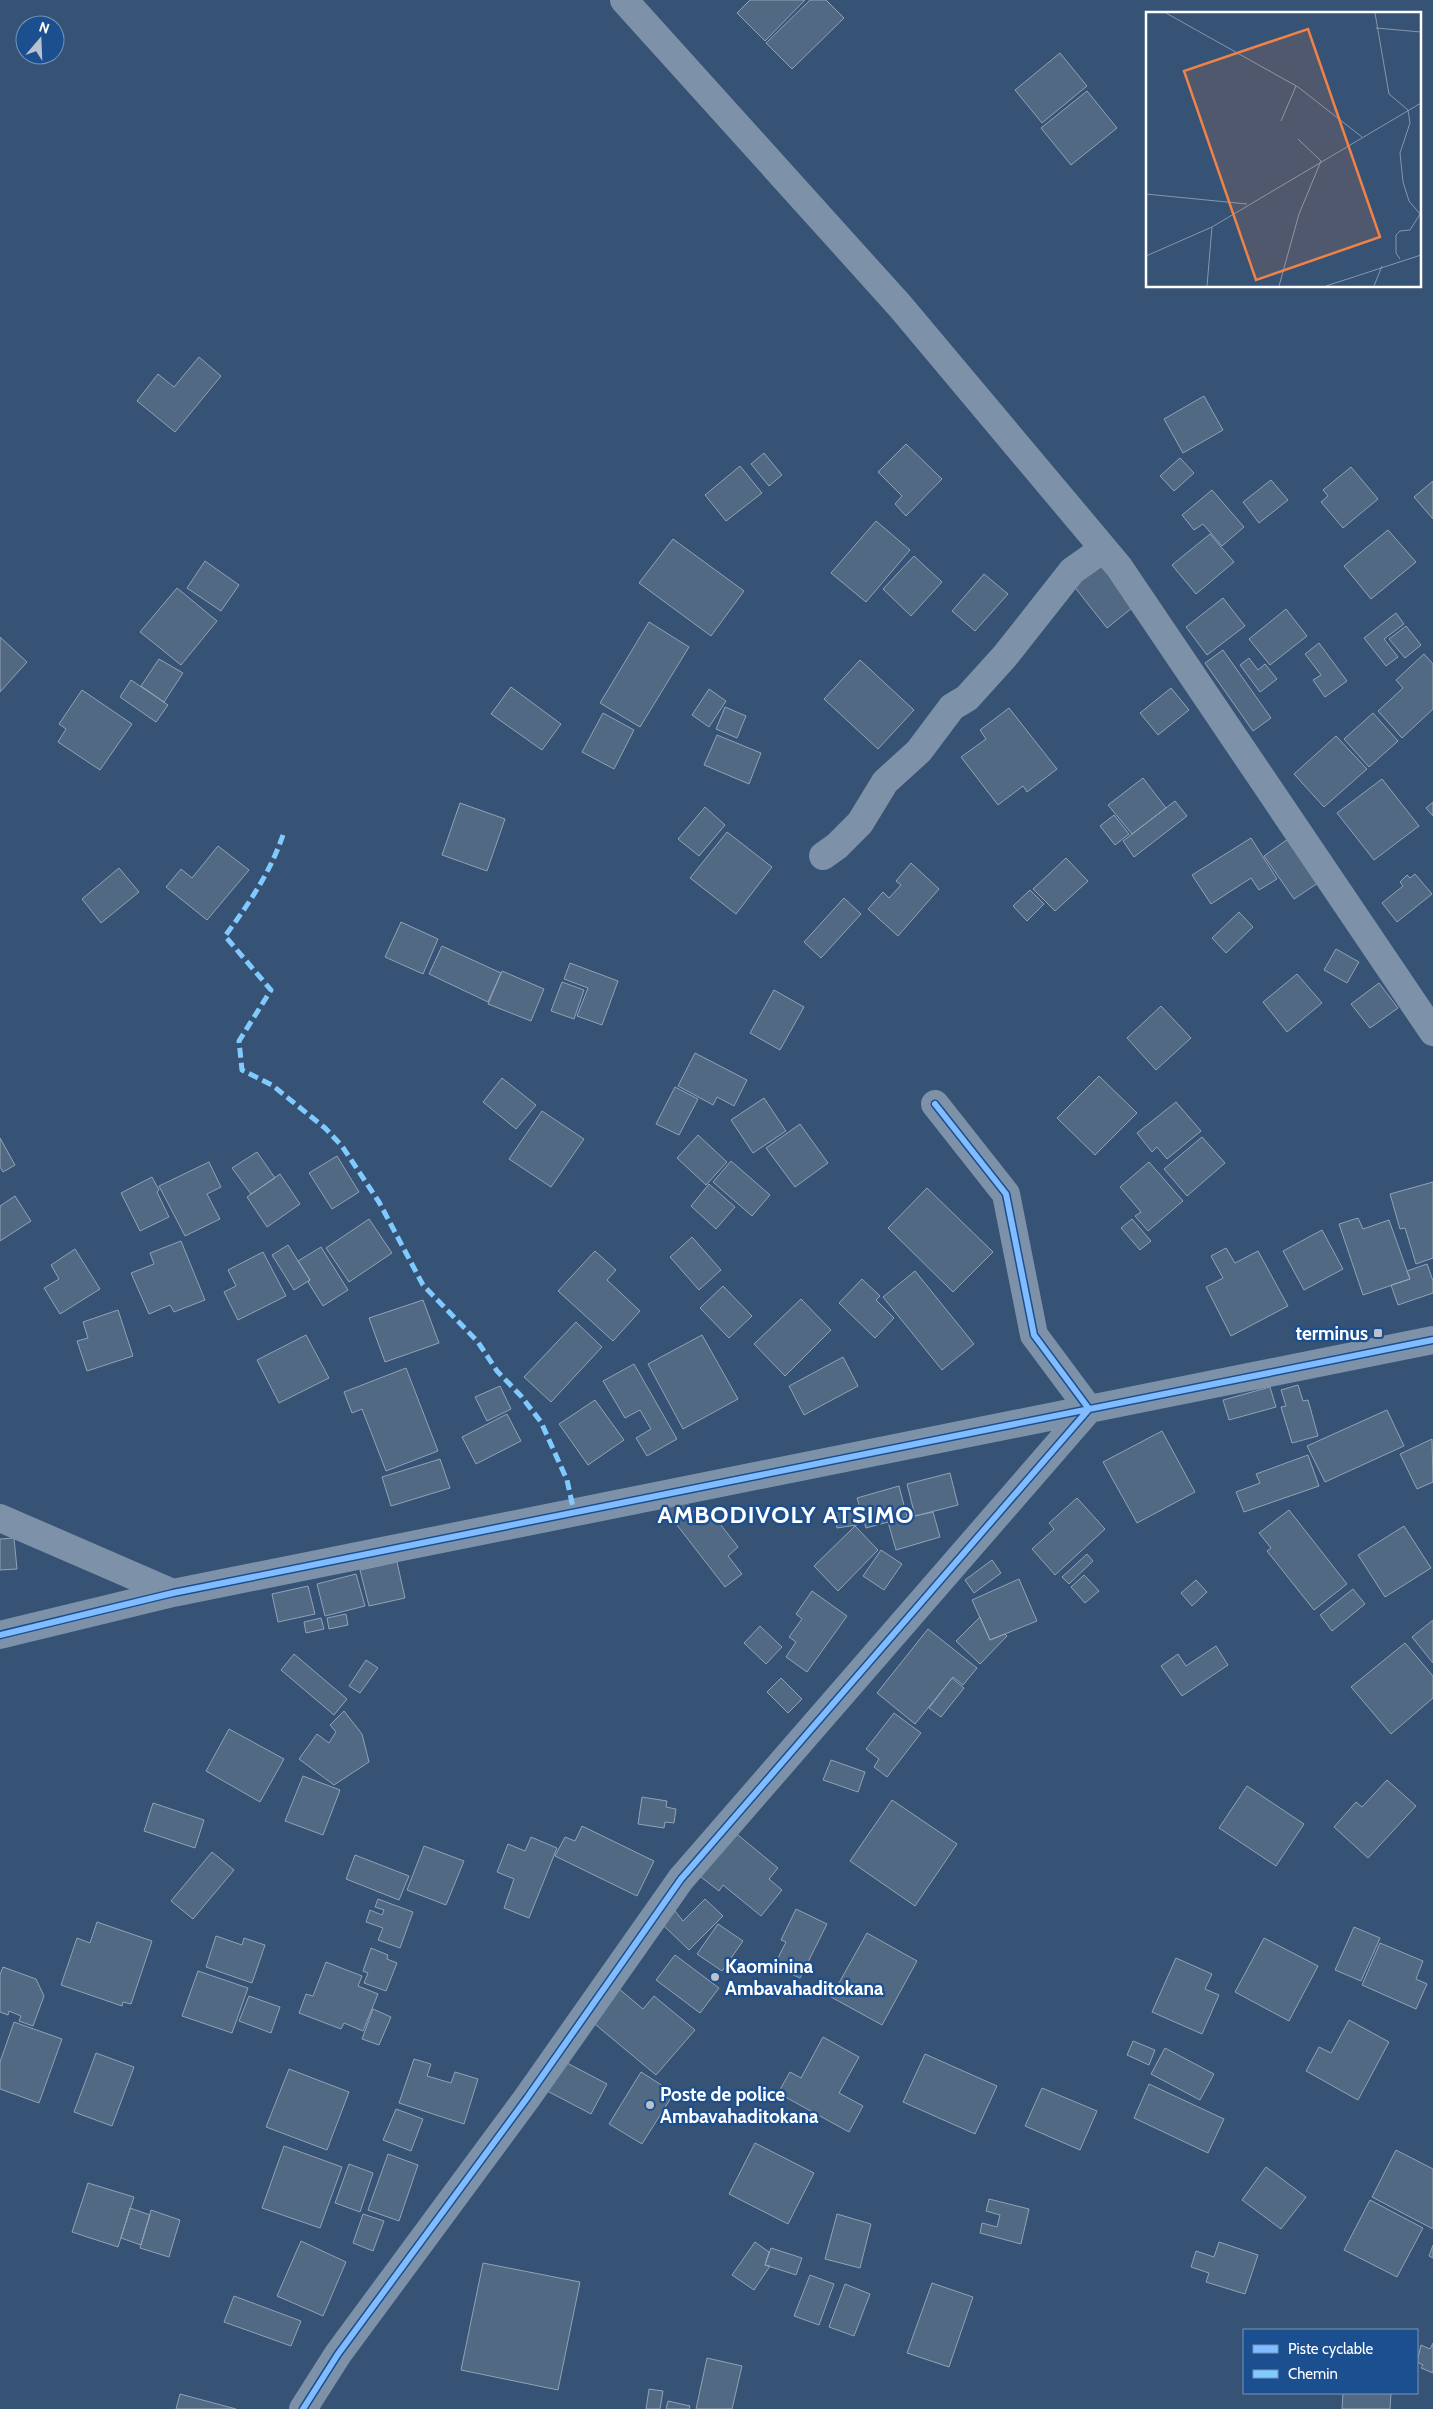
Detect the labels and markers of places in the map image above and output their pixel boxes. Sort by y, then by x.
place label: terminus [1295,1322,1368,1345]
marker: terminus [1372,1327,1384,1339]
place label: Kaominina Ambavahaditokana [725,1955,884,2000]
marker: Kaominina Ambavahaditokana [709,1971,721,1983]
place label: Poste de police Ambavahaditokana [660,2083,819,2128]
marker: Poste de police Ambavahaditokana [644,2099,656,2111]

